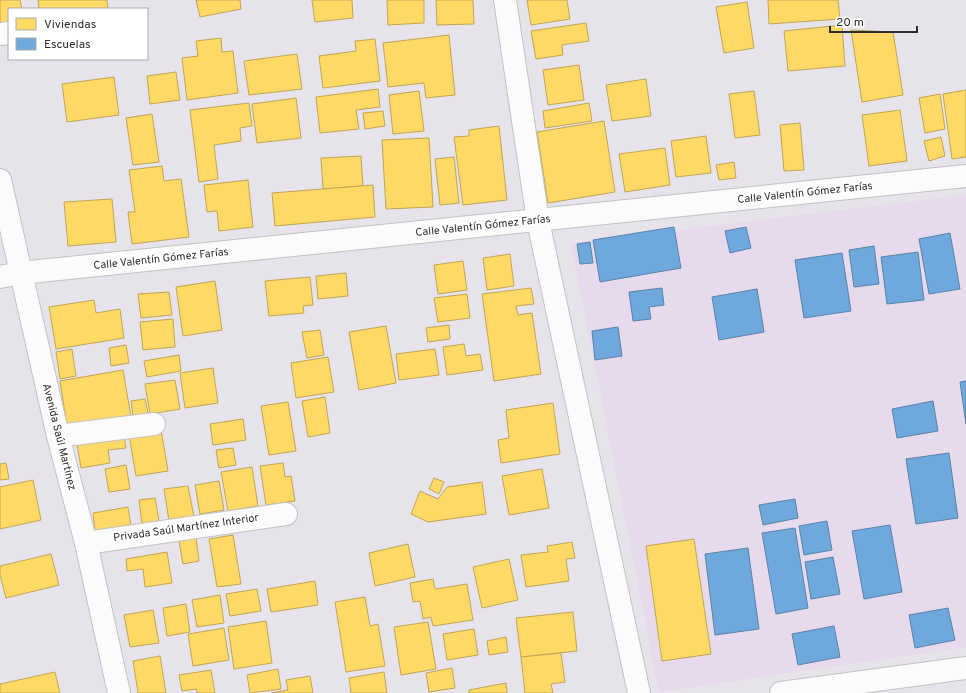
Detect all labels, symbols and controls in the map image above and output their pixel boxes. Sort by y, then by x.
legend [8,8,148,60]
scale bar [830,8,917,34]
text: 20 m [836,15,864,31]
text: Viviendas [44,17,96,33]
text: Escuelas [44,37,91,53]
street label: Calle Valentín Gómez Farías [737,179,873,207]
street label: Calle Valentín Gómez Farías [415,212,551,240]
street label: Calle Valentín Gómez Farías [93,245,229,273]
street label: Avenida Saúl Martínez [39,382,79,492]
street label: Privada Saúl Martínez Interior [112,511,260,545]

